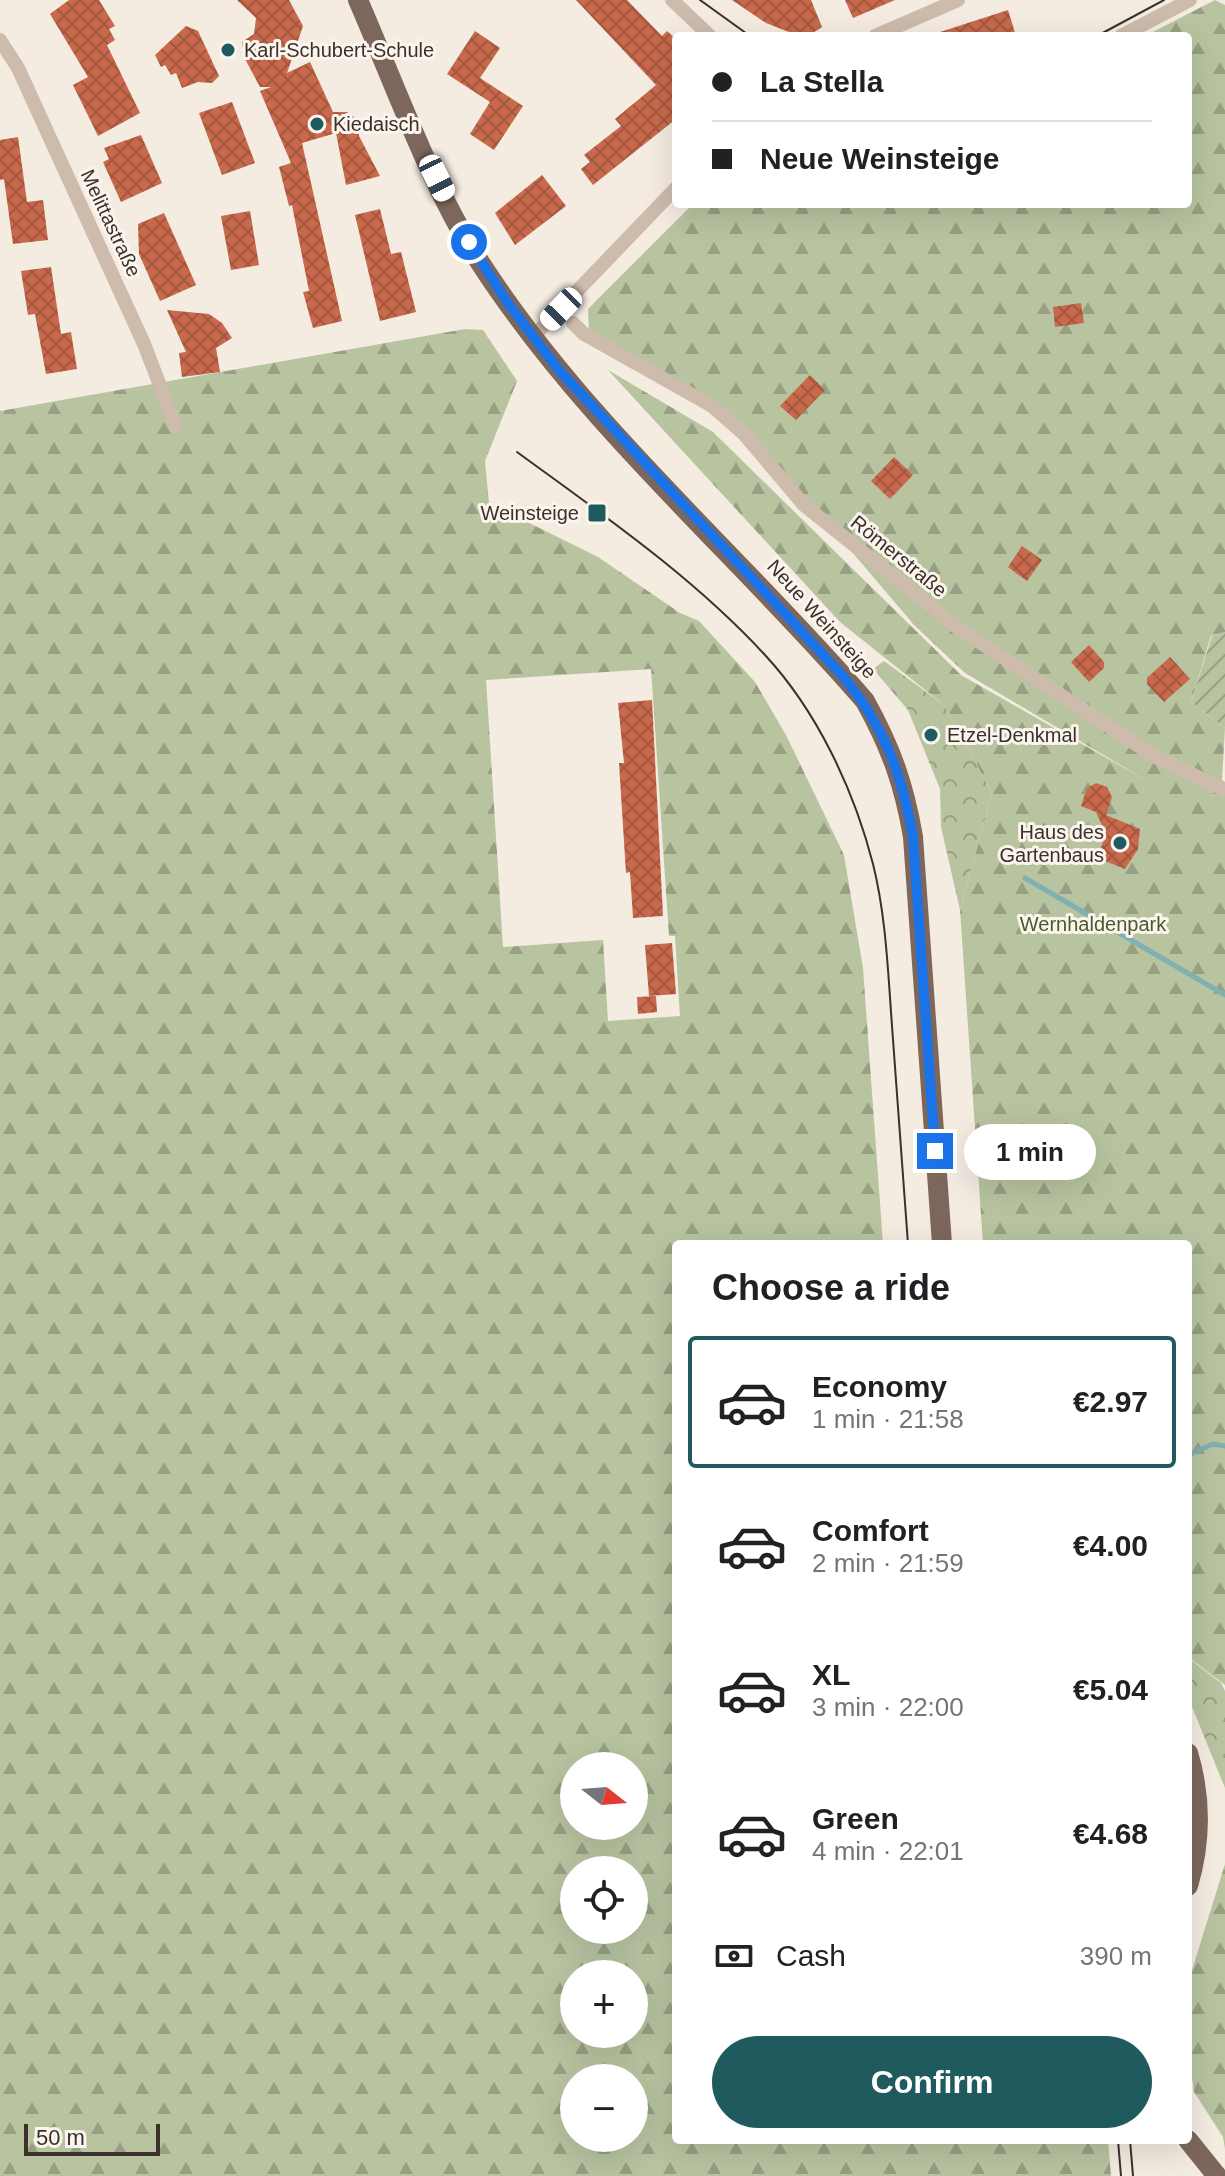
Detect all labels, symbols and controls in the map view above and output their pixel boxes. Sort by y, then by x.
place label: Karl-Schubert-Schule [244,39,434,61]
marker: Karl-Schubert-Schule [219,41,237,59]
text: La Stella [760,65,883,98]
place label: Kiedaisch [333,113,420,135]
marker: Kiedaisch [308,115,326,133]
text: Neue Weinsteige [760,142,1000,175]
car [416,151,458,205]
street label: Melittastraße [77,166,145,280]
route start [451,224,487,260]
car [536,283,586,335]
place label: Weinsteige [480,502,579,524]
marker: Weinsteige [586,502,608,524]
street label: Römerstraße [847,511,951,601]
street label: Neue Weinsteige [763,555,881,683]
place label: Etzel-Denkmal [947,724,1077,746]
marker: Etzel-Denkmal [922,726,940,744]
place label: Haus des Gartenbaus [999,821,1104,866]
marker: Haus des Gartenbaus [1111,834,1129,852]
park label: Wernhaldenpark [1020,913,1167,935]
callout: 1 min [963,1123,1095,1179]
route end [917,1133,953,1169]
text: 1 min [996,1137,1064,1167]
text: Choose a ride [712,1267,950,1308]
icon: car [716,1366,788,1438]
text: Economy [812,1370,947,1403]
text: €2.97 [1073,1385,1148,1418]
text: 1 min · 21:58 [812,1404,964,1434]
icon: car [716,1510,788,1582]
text: Comfort [812,1514,929,1547]
text: €4.00 [1073,1529,1148,1562]
text: 2 min · 21:59 [812,1548,964,1578]
icon: car [716,1654,788,1726]
text: XL [812,1658,850,1691]
text: €5.04 [1073,1673,1148,1706]
text: 3 min · 22:00 [812,1692,964,1722]
north arrow [560,1752,648,1840]
map controls [560,1752,648,2152]
icon: car [716,1798,788,1870]
text: Green [812,1802,899,1835]
text: €4.68 [1073,1817,1148,1850]
text: 4 min · 22:01 [812,1836,964,1866]
button: locate [560,1856,648,1944]
icon: cash [712,1934,756,1978]
text: Cash [776,1939,846,1972]
text: 390 m [1080,1941,1152,1971]
button: + [560,1960,648,2048]
button: Confirm [712,2036,1152,2128]
button: − [560,2064,648,2152]
scale bar [24,2120,160,2156]
text: 50 m [36,2125,85,2150]

